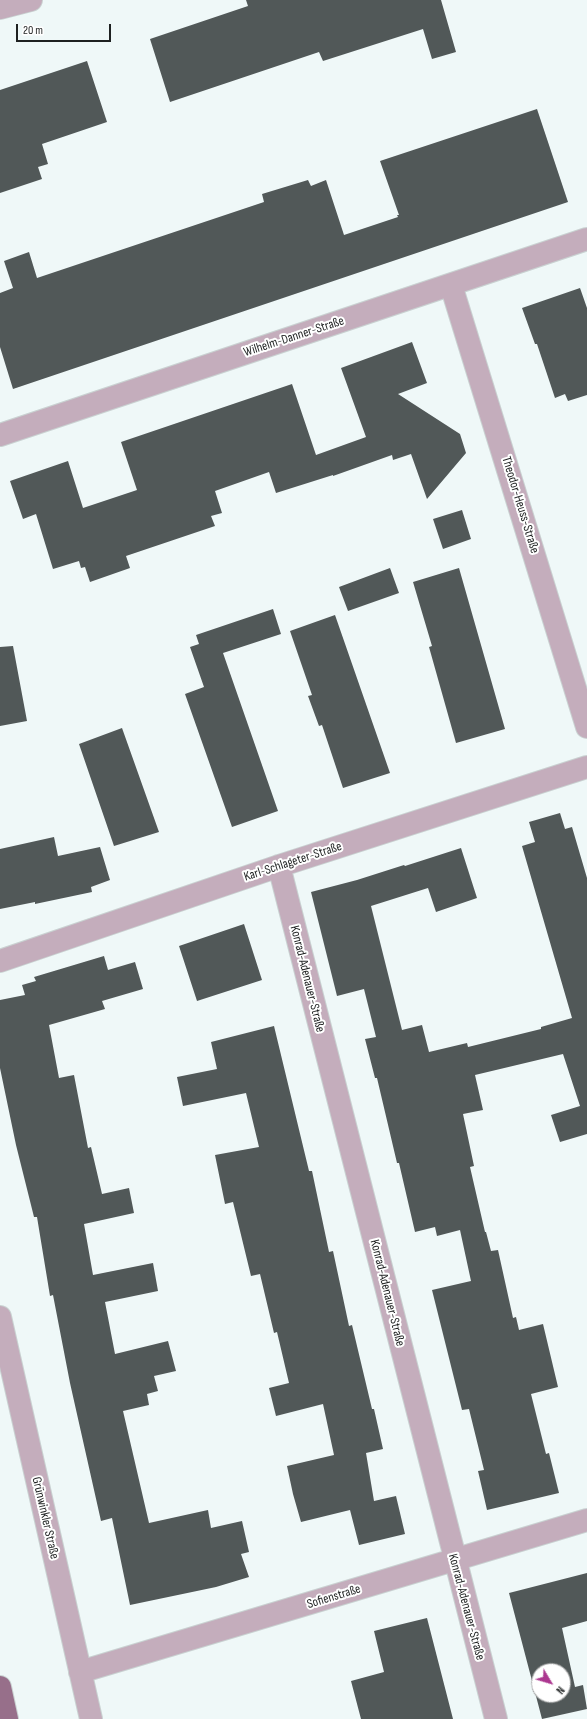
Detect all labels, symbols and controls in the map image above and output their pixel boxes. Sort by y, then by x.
scale bar [18,16,113,42]
text: 20 m [23,23,43,38]
street label: Wilhelm-Danner-Straße [242,313,346,361]
street label: Theodor-Heuss-Straße [498,455,542,555]
street label: Karl-Schlageter-Straße [242,839,344,885]
street label: Konrad-Adenauer-Straße [286,924,328,1034]
street label: Konrad-Adenauer-Straße [366,1238,408,1348]
street label: Grünwinkler Straße [28,1475,62,1561]
street label: Konrad-Adenauer-Straße [444,1552,488,1662]
street label: Sofienstraße [305,1581,363,1613]
north arrow [531,1663,571,1703]
text: N [553,1684,567,1696]

